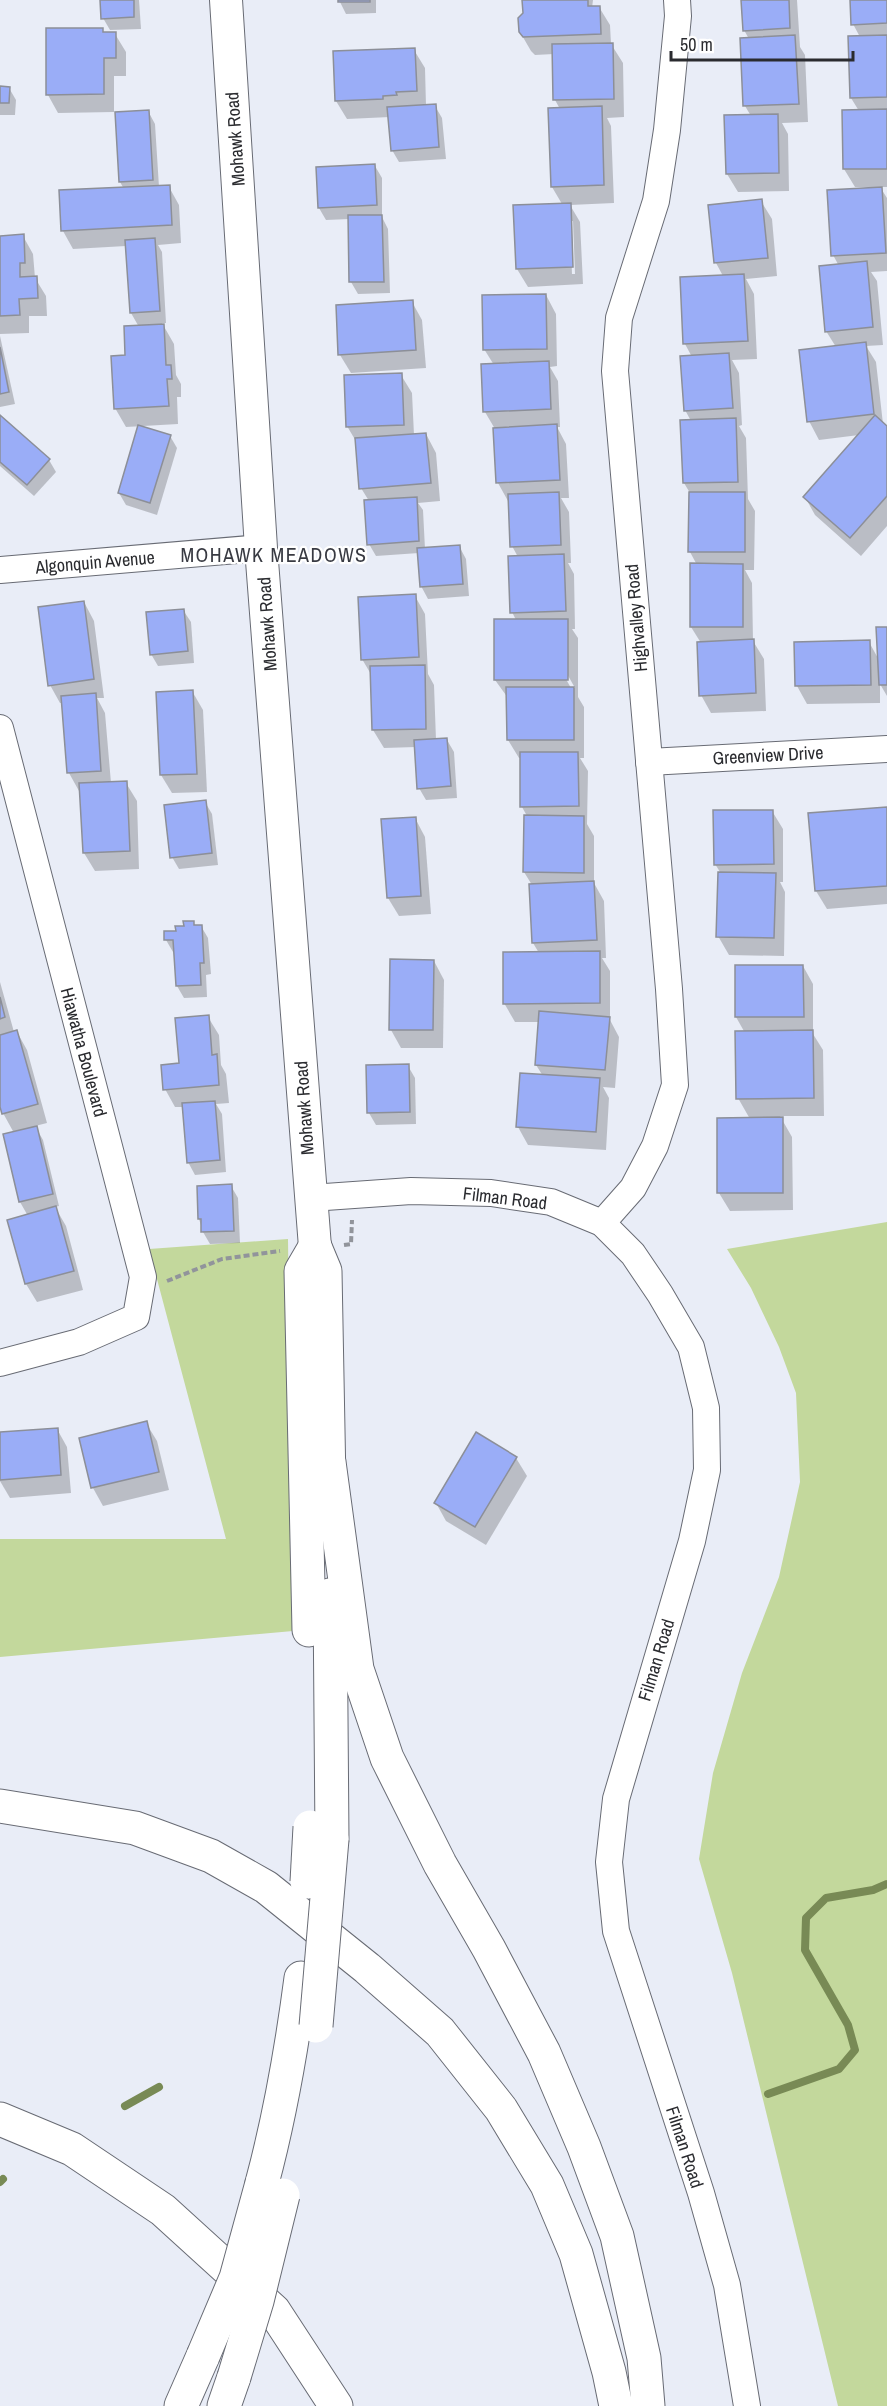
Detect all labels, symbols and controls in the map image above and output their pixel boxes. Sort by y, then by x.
scale bar [671,24,852,62]
text: 50 m [680,32,713,57]
street label: Mohawk Road [219,91,251,187]
district label: MOHAWK MEADOWS [180,541,368,568]
street label: Algonquin Avenue [33,544,156,580]
street label: Highvalley Road [619,563,653,673]
street label: Mohawk Road [251,576,283,672]
street label: Greenview Drive [712,740,824,770]
street label: Hiawatha Boulevard [55,985,113,1119]
street label: Mohawk Road [288,1060,320,1156]
street label: Filman Road [462,1180,548,1216]
street label: Filman Road [632,1616,680,1704]
street label: Filman Road [660,2103,710,2191]

